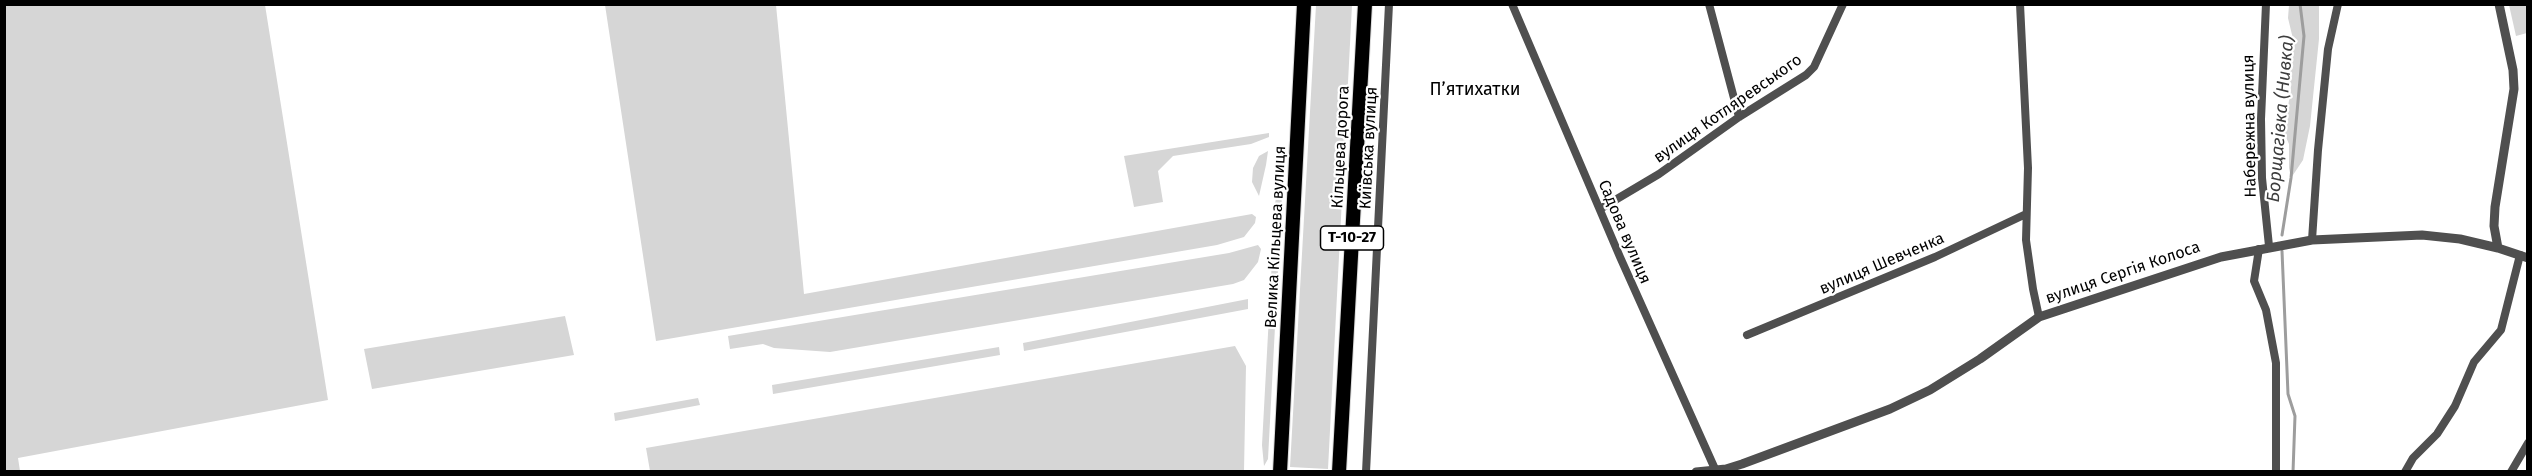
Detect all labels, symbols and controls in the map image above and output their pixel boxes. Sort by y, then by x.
water label: Борщагівка (Нивка) [2263,35,2299,203]
street label: вулиця Котляревського [1650,50,1806,168]
street label: Набережна вулиця [2239,54,2261,198]
district label: Пʼятихатки [1429,79,1521,101]
street label: Кільцева дорога [1328,85,1354,209]
street label: Київська вулиця [1356,86,1382,210]
street label: Велика Кільцева вулиця [1262,145,1290,329]
street label: Садова вулиця [1593,177,1655,287]
road number: Т-10-27 [1320,226,1384,250]
street label: вулиця Шевченка [1817,229,1947,299]
street label: вулиця Сергія Колоса [2043,238,2203,308]

